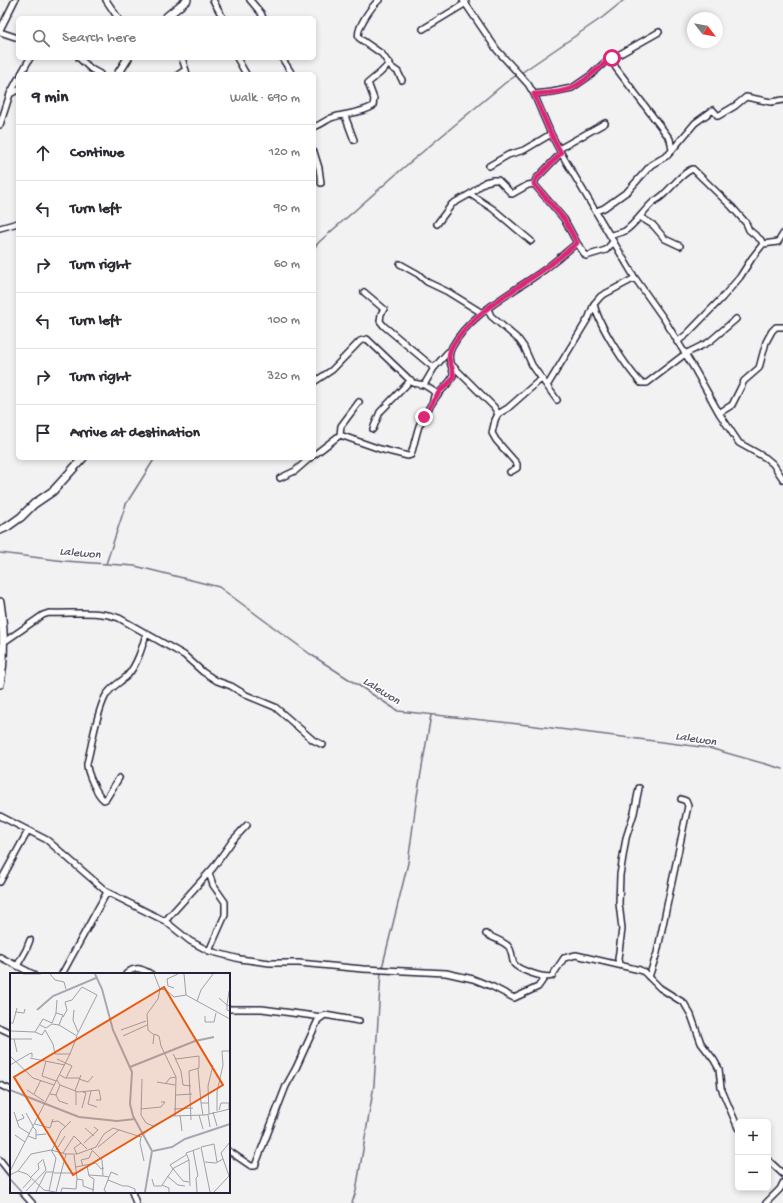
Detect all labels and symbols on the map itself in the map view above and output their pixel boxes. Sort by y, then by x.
north arrow [687,12,723,48]
route start [603,49,621,67]
route end [415,408,433,426]
water label: Lalewon [59,545,101,563]
water label: Lalewon [360,675,402,709]
water label: Lalewon [674,730,717,750]
inset map [10,973,230,1193]

